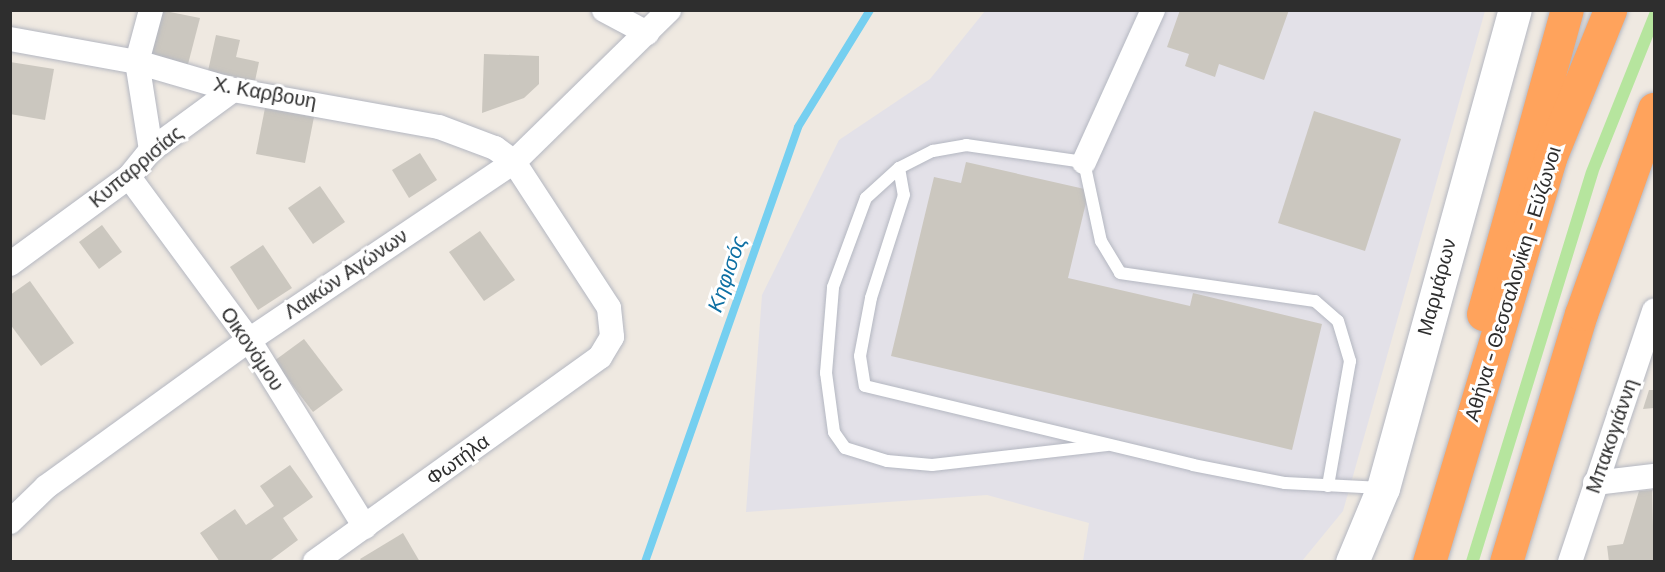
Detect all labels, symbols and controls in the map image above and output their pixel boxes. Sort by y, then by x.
street label: Χ. Καρβουη [212,72,318,114]
street label: Κυπαρρισίας [84,121,188,213]
street label: Αθήνα - Θεσσαλονίκη - Εύζωνοι [1460,144,1566,424]
street label: Λαικών Αγώνων [280,224,412,324]
water label: Κηφισός [702,233,752,315]
street label: Μαρμάρων [1413,236,1461,338]
street label: Οικονόμου [215,303,289,395]
street label: Μπακογιάννη [1581,375,1643,497]
street label: Φωτήλα [422,429,494,491]

